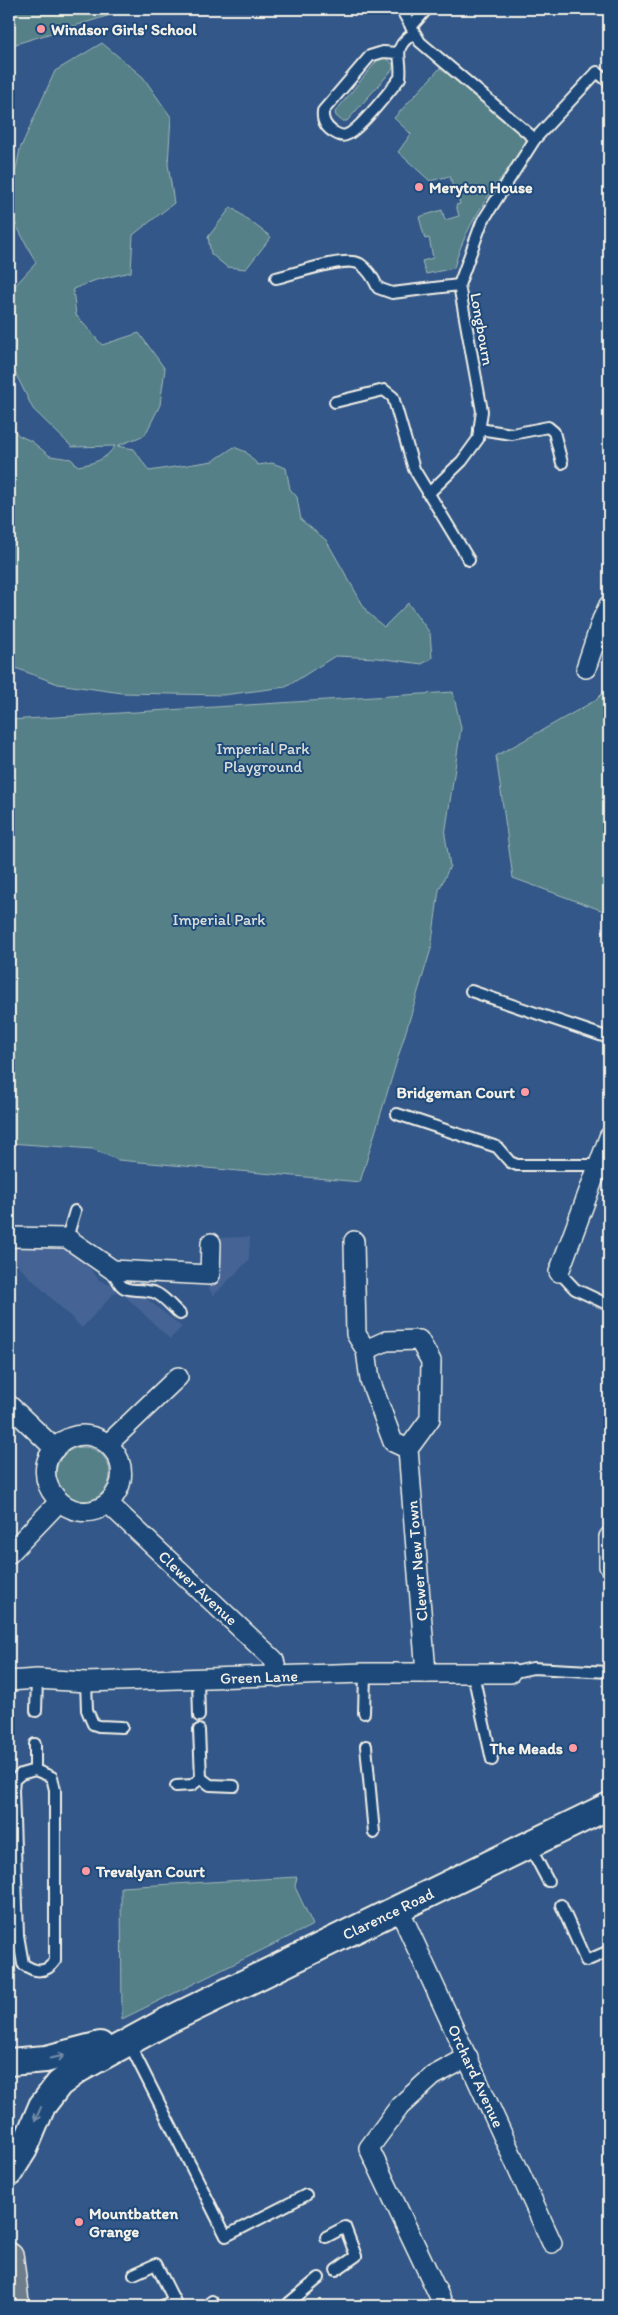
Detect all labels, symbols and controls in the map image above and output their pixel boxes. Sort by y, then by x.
place label: Windsor Girls' School [51,20,197,39]
marker: Windsor Girls' School [35,23,47,35]
place label: Meryton House [429,178,533,198]
marker: Meryton House [413,181,425,193]
street label: Longbourn [466,291,498,367]
park label: Imperial Park Playground [216,739,310,776]
park label: Imperial Park [172,910,266,929]
place label: Bridgeman Court [396,1083,515,1103]
marker: Bridgeman Court [519,1086,531,1098]
street label: Clewer New Town [402,1500,432,1622]
street label: Clewer Avenue [155,1547,241,1629]
street label: Green Lane [220,1666,298,1688]
place label: The Meads [489,1739,563,1758]
marker: The Meads [567,1742,579,1754]
place label: Trevalyan Court [95,1862,205,1882]
marker: Trevalyan Court [80,1865,92,1877]
street label: Clarence Road [339,1884,437,1944]
street label: Orchard Avenue [444,2021,508,2131]
one-way arrow [49,2051,65,2061]
one-way arrow [33,2107,43,2122]
place label: Mountbatten Grange [89,2204,179,2242]
marker: Mountbatten Grange [73,2216,85,2228]

